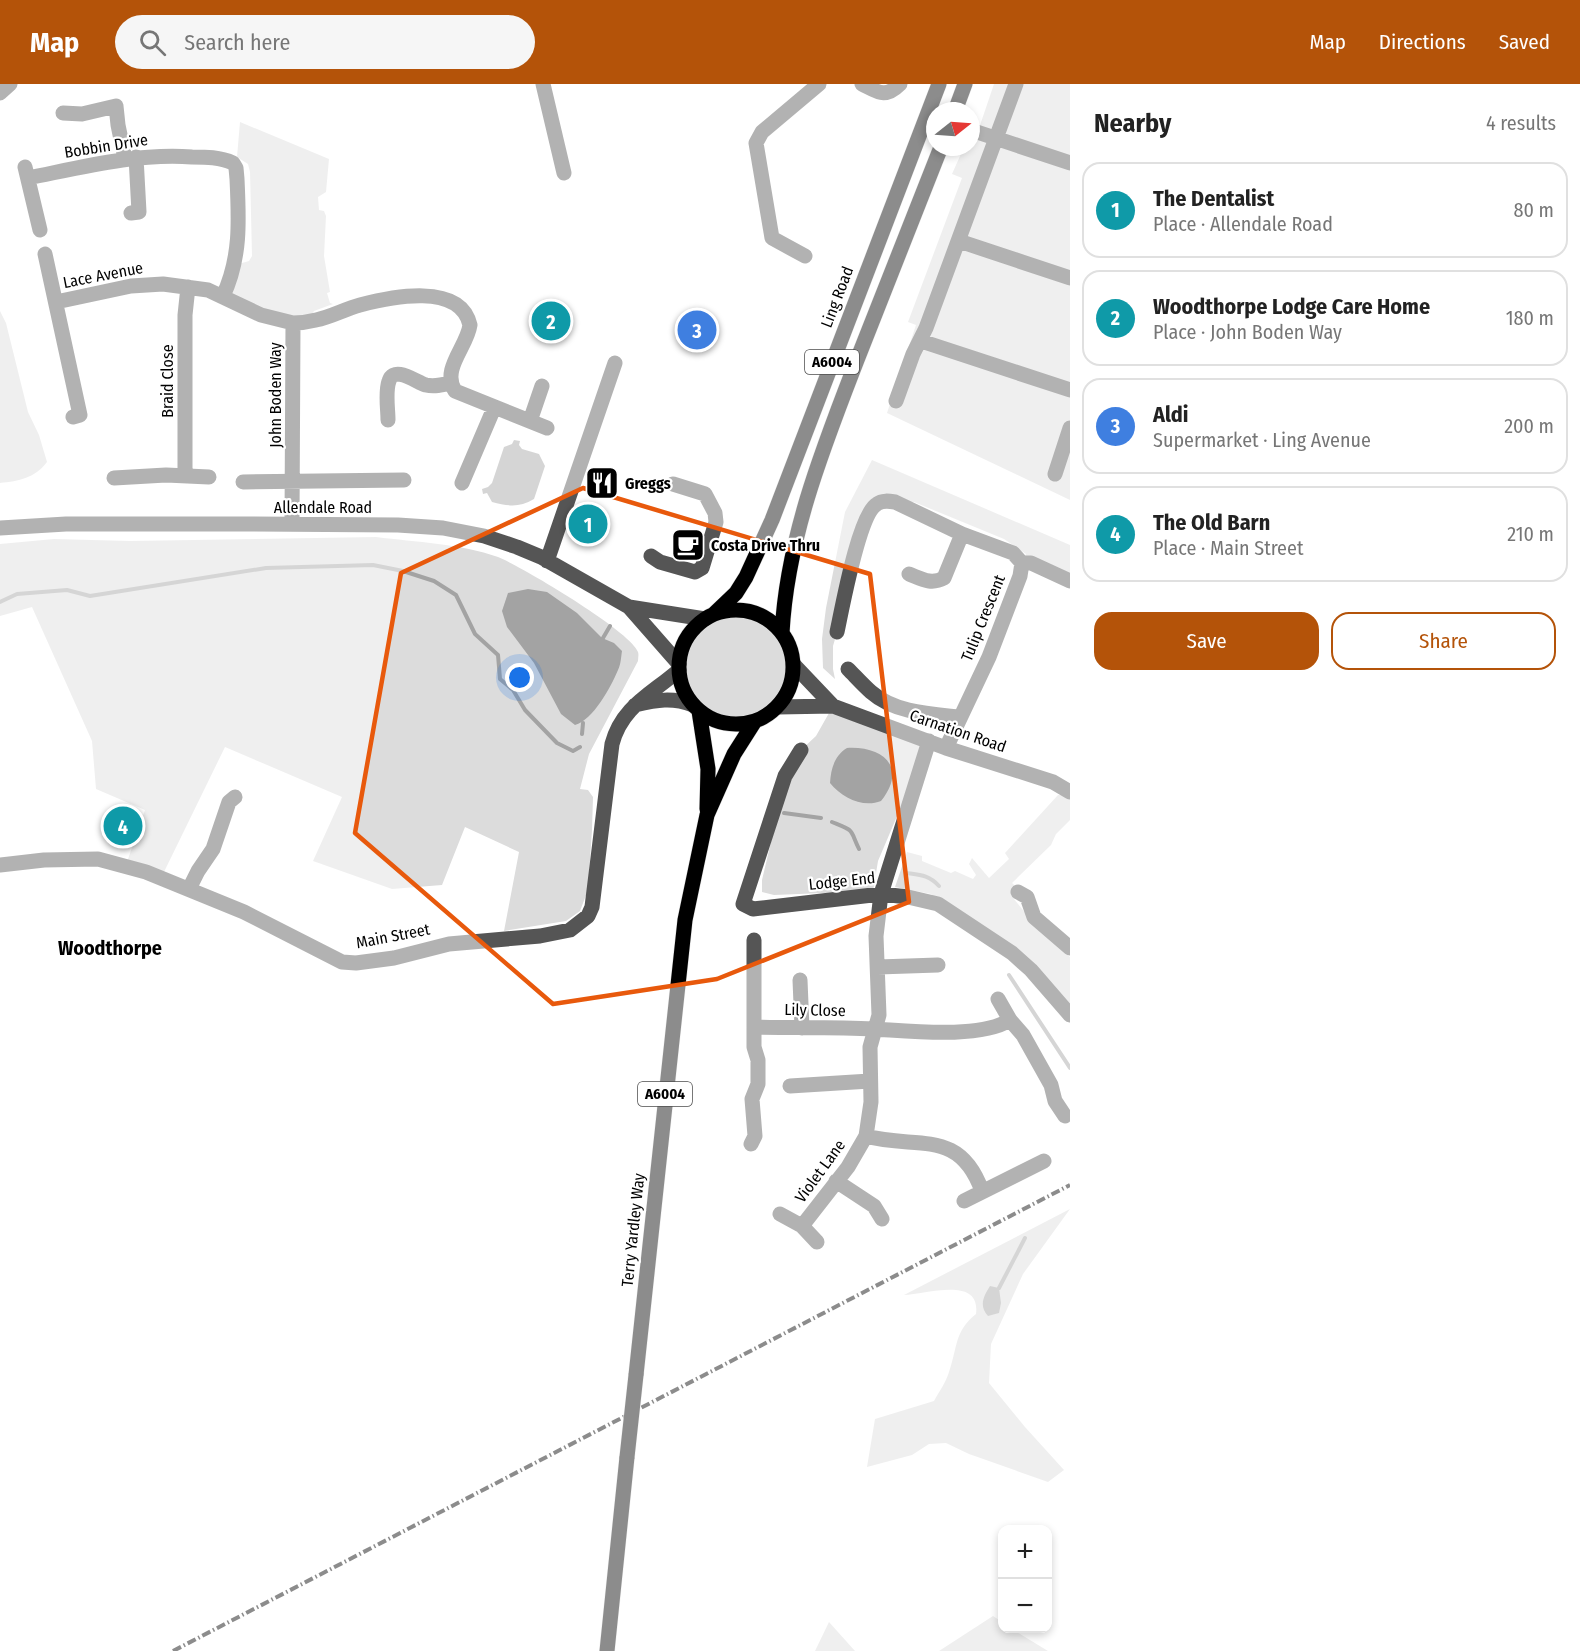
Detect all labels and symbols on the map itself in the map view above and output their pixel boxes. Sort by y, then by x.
north arrow [926,102,980,156]
street label: Bobbin Drive [63,130,149,162]
street label: Lace Avenue [61,258,145,292]
street label: Ling Road [817,264,857,330]
pin: 2 [532,298,570,344]
pin: 3 [678,308,716,352]
street label: John Boden Way [266,341,285,448]
street label: Braid Close [158,344,177,418]
road number: A6004 [805,350,859,374]
restaurant icon: Greggs [584,465,620,501]
place label: Greggs [625,474,671,493]
street label: Allendale Road [274,498,372,517]
pin: 1 [568,502,608,546]
cafe icon: Costa Drive Thru [670,527,706,563]
place label: Costa Drive Thru [711,536,820,555]
street label: Tulip Crescent [957,571,1009,664]
your location [505,663,534,692]
street label: Carnation Road [907,706,1009,756]
pin: 4 [104,804,142,848]
street label: Lodge End [808,868,876,894]
street label: Main Street [354,919,432,952]
district label: Woodthorpe [58,936,162,960]
street label: Lily Close [784,1000,846,1020]
road number: A6004 [638,1082,692,1106]
street label: Violet Lane [791,1136,849,1206]
street label: Terry Yardley Way [618,1172,648,1288]

